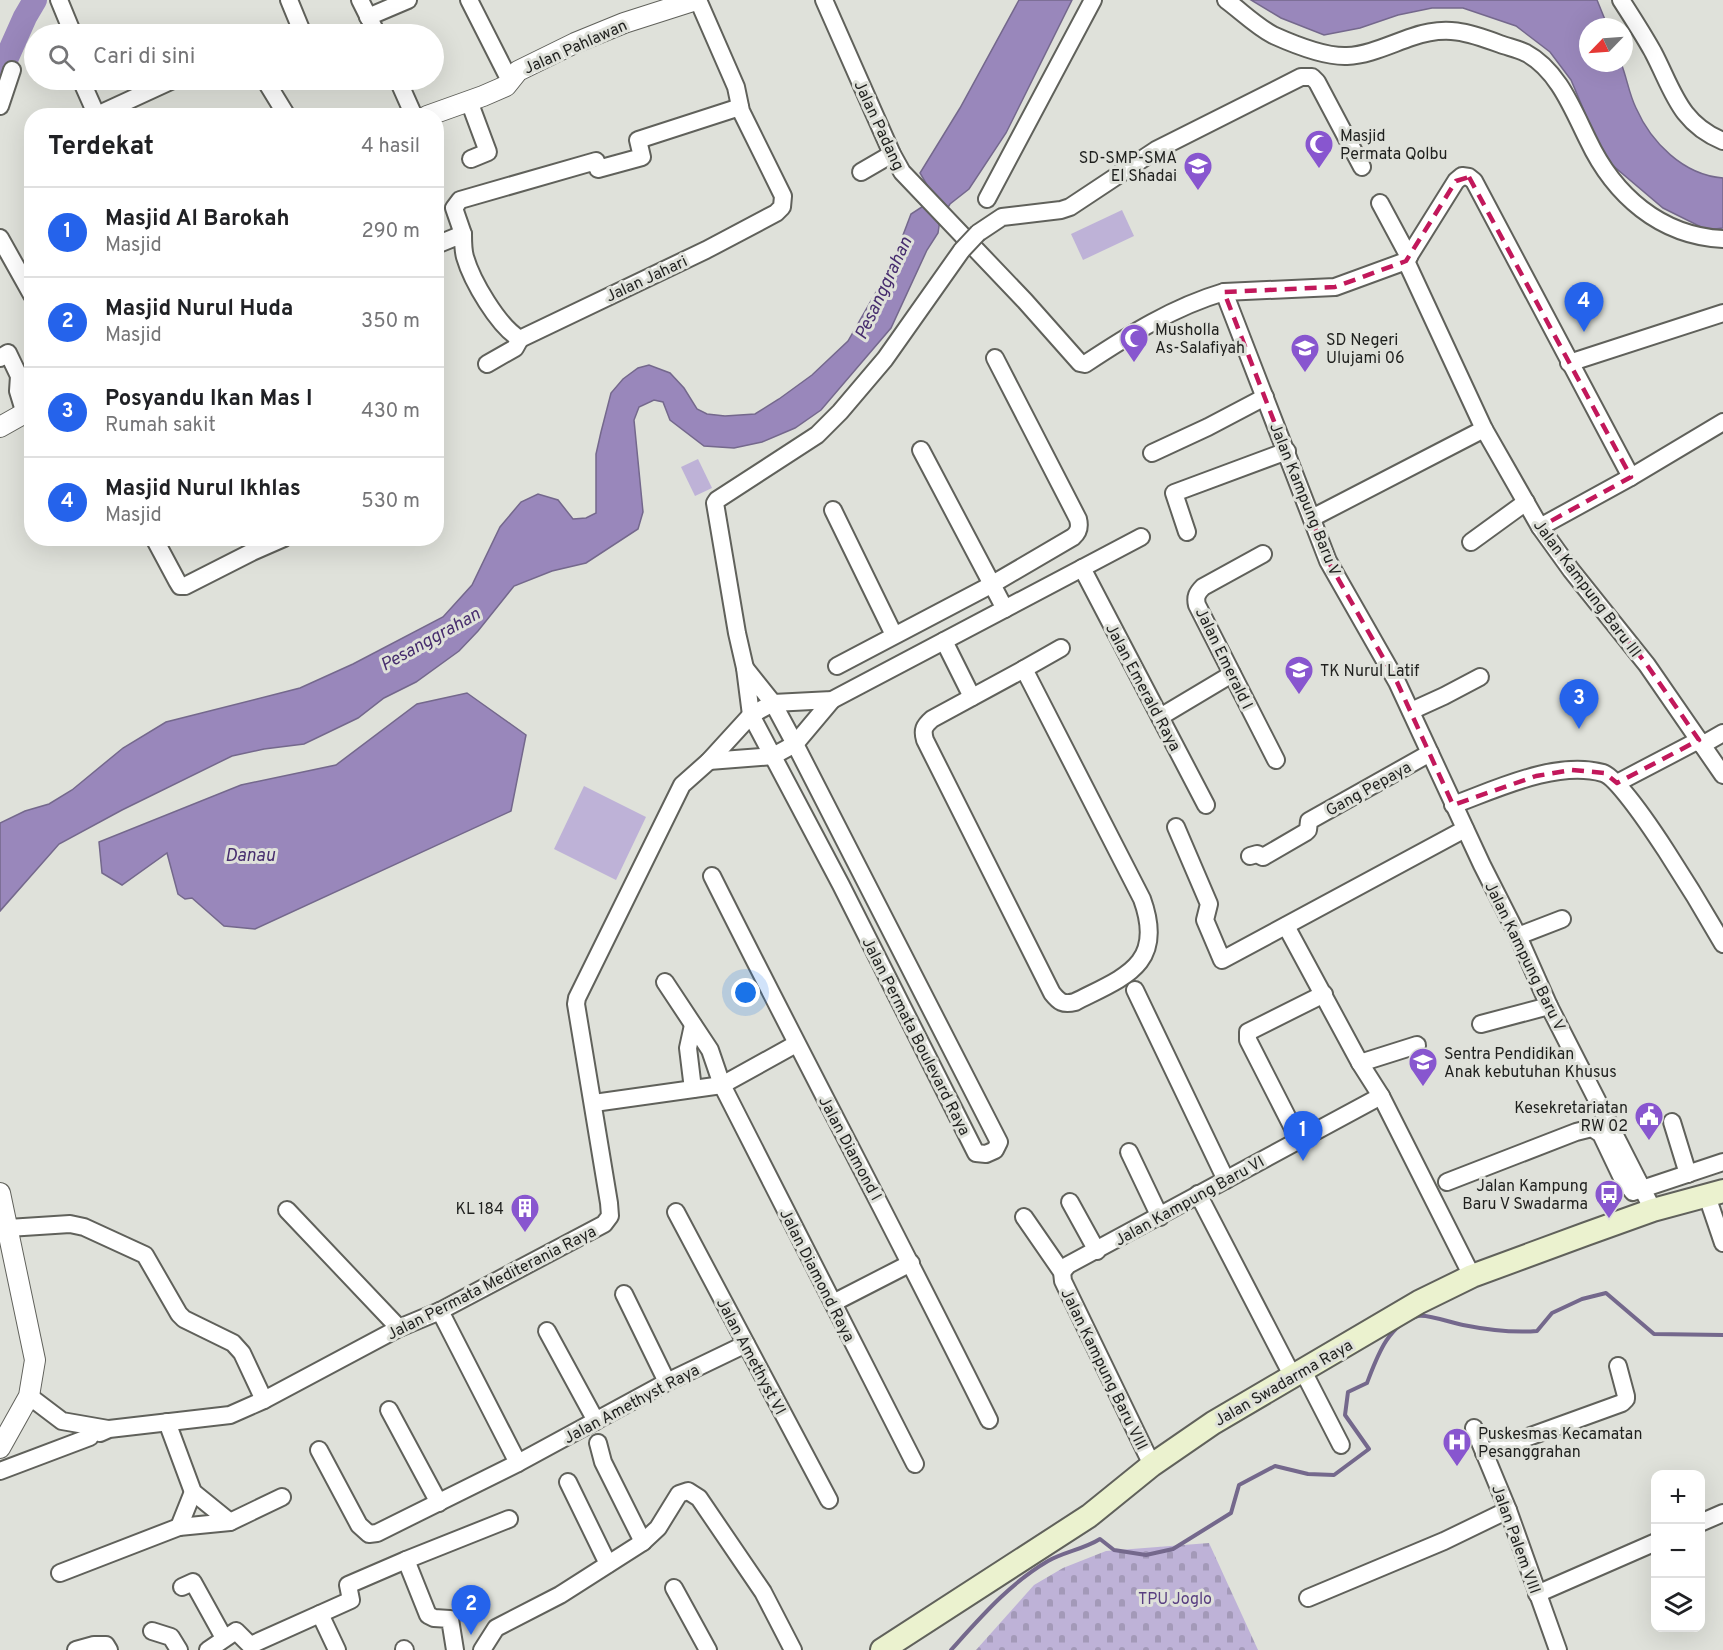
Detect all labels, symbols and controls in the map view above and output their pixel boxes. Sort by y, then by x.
street label: Jalan Pahlawan [521,16,631,80]
north arrow [1579,18,1633,72]
search box [24,24,444,90]
icon: search [45,41,78,74]
text: Cari di sini [93,44,195,71]
street label: Jalan Padang [849,78,908,174]
place label: Masjid Permata Qolbu [1340,127,1448,165]
mosque icon: Masjid Permata Qolbu [1303,128,1335,170]
text: Terdekat [48,131,154,164]
text: 4 hasil [361,134,420,160]
place label: SD-SMP-SMA El Shadai [1079,149,1177,187]
school or university icon: SD-SMP-SMA El Shadai [1182,150,1214,192]
text: Masjid Al Barokah [105,206,289,233]
text: 1 [64,219,72,245]
text: 290 m [362,219,420,245]
text: Masjid [105,233,162,259]
water label: Pesanggrahan [850,233,918,344]
street label: Jalan Jahari [603,252,691,307]
pin: 4 [1564,282,1604,332]
text: Masjid Nurul Huda [105,296,293,323]
text: 2 [61,309,74,335]
text: 350 m [361,309,420,335]
place label: Musholla As-Salafiyah [1155,321,1245,359]
mosque icon: Musholla As-Salafiyah [1118,322,1150,364]
text: Masjid [105,323,162,349]
place label: SD Negeri Ulujami 06 [1326,331,1405,369]
school or university icon: SD Negeri Ulujami 06 [1289,332,1321,374]
text: Posyandu Ikan Mas I [105,386,312,413]
text: 3 [62,399,74,425]
text: 430 m [361,399,420,425]
text: Rumah sakit [105,413,216,439]
street label: Jalan Kampung Baru V [1264,420,1344,579]
text: Masjid Nurul Ikhlas [105,476,301,503]
text: 4 [61,489,74,515]
text: 530 m [361,489,420,515]
text: Masjid [105,503,162,529]
street label: Jalan Kampung Baru III [1528,516,1645,662]
water label: Pesanggrahan [377,603,485,677]
street label: Jalan Emerald I [1190,605,1256,713]
street label: Jalan Emerald Raya [1100,621,1184,755]
school or university icon: TK Nurul Latif [1283,654,1315,696]
place label: TK Nurul Latif [1320,662,1420,682]
pin: 3 [1560,680,1598,729]
street label: Gang Pepaya [1323,758,1415,821]
water label: Danau [225,845,275,868]
street label: Jalan Kampung Baru V [1479,879,1569,1035]
street label: Jalan Permata Boulevard Raya [857,935,974,1139]
your location [731,978,760,1007]
place label: Sentra Pendidikan Anak kebutuhan Khusus [1444,1045,1617,1083]
school or university icon: Sentra Pendidikan Anak kebutuhan Khusus [1407,1046,1439,1088]
street label: Jalan Diamond I [813,1093,885,1205]
place label: Kesekretariatan RW 02 [1514,1099,1628,1137]
public building icon: Kesekretariatan RW 02 [1633,1100,1665,1142]
pin: 1 [1284,1112,1322,1161]
street label: Jalan Kampung Baru VI [1112,1152,1268,1251]
place label: Jalan Kampung Baru V Swadarma [1462,1177,1588,1215]
bus stop icon: Jalan Kampung Baru V Swadarma [1593,1178,1625,1220]
building icon: KL 184 [509,1192,541,1234]
place label: KL 184 [455,1200,504,1220]
street label: Jalan Diamond Raya [774,1206,858,1346]
street label: Jalan Permata Mediterania Raya [384,1222,600,1345]
street label: Jalan Kampung Baru VIII [1055,1286,1151,1454]
street label: Jalan Amethyst VI [711,1295,789,1419]
street label: Jalan Swadarma Raya [1211,1336,1357,1432]
street label: Jalan Amethyst Raya [561,1361,703,1449]
place label: Puskesmas Kecamatan Pesanggrahan [1478,1425,1642,1463]
hospital icon: Puskesmas Kecamatan Pesanggrahan [1441,1426,1473,1468]
map controls [1651,1470,1705,1632]
button: + [1651,1470,1705,1524]
street label: Jalan Palem VIII [1486,1483,1544,1597]
button: − [1651,1524,1705,1578]
button: layers [1651,1578,1705,1632]
pin: 2 [452,1586,490,1635]
park label: TPU Joglo [1138,1590,1212,1610]

